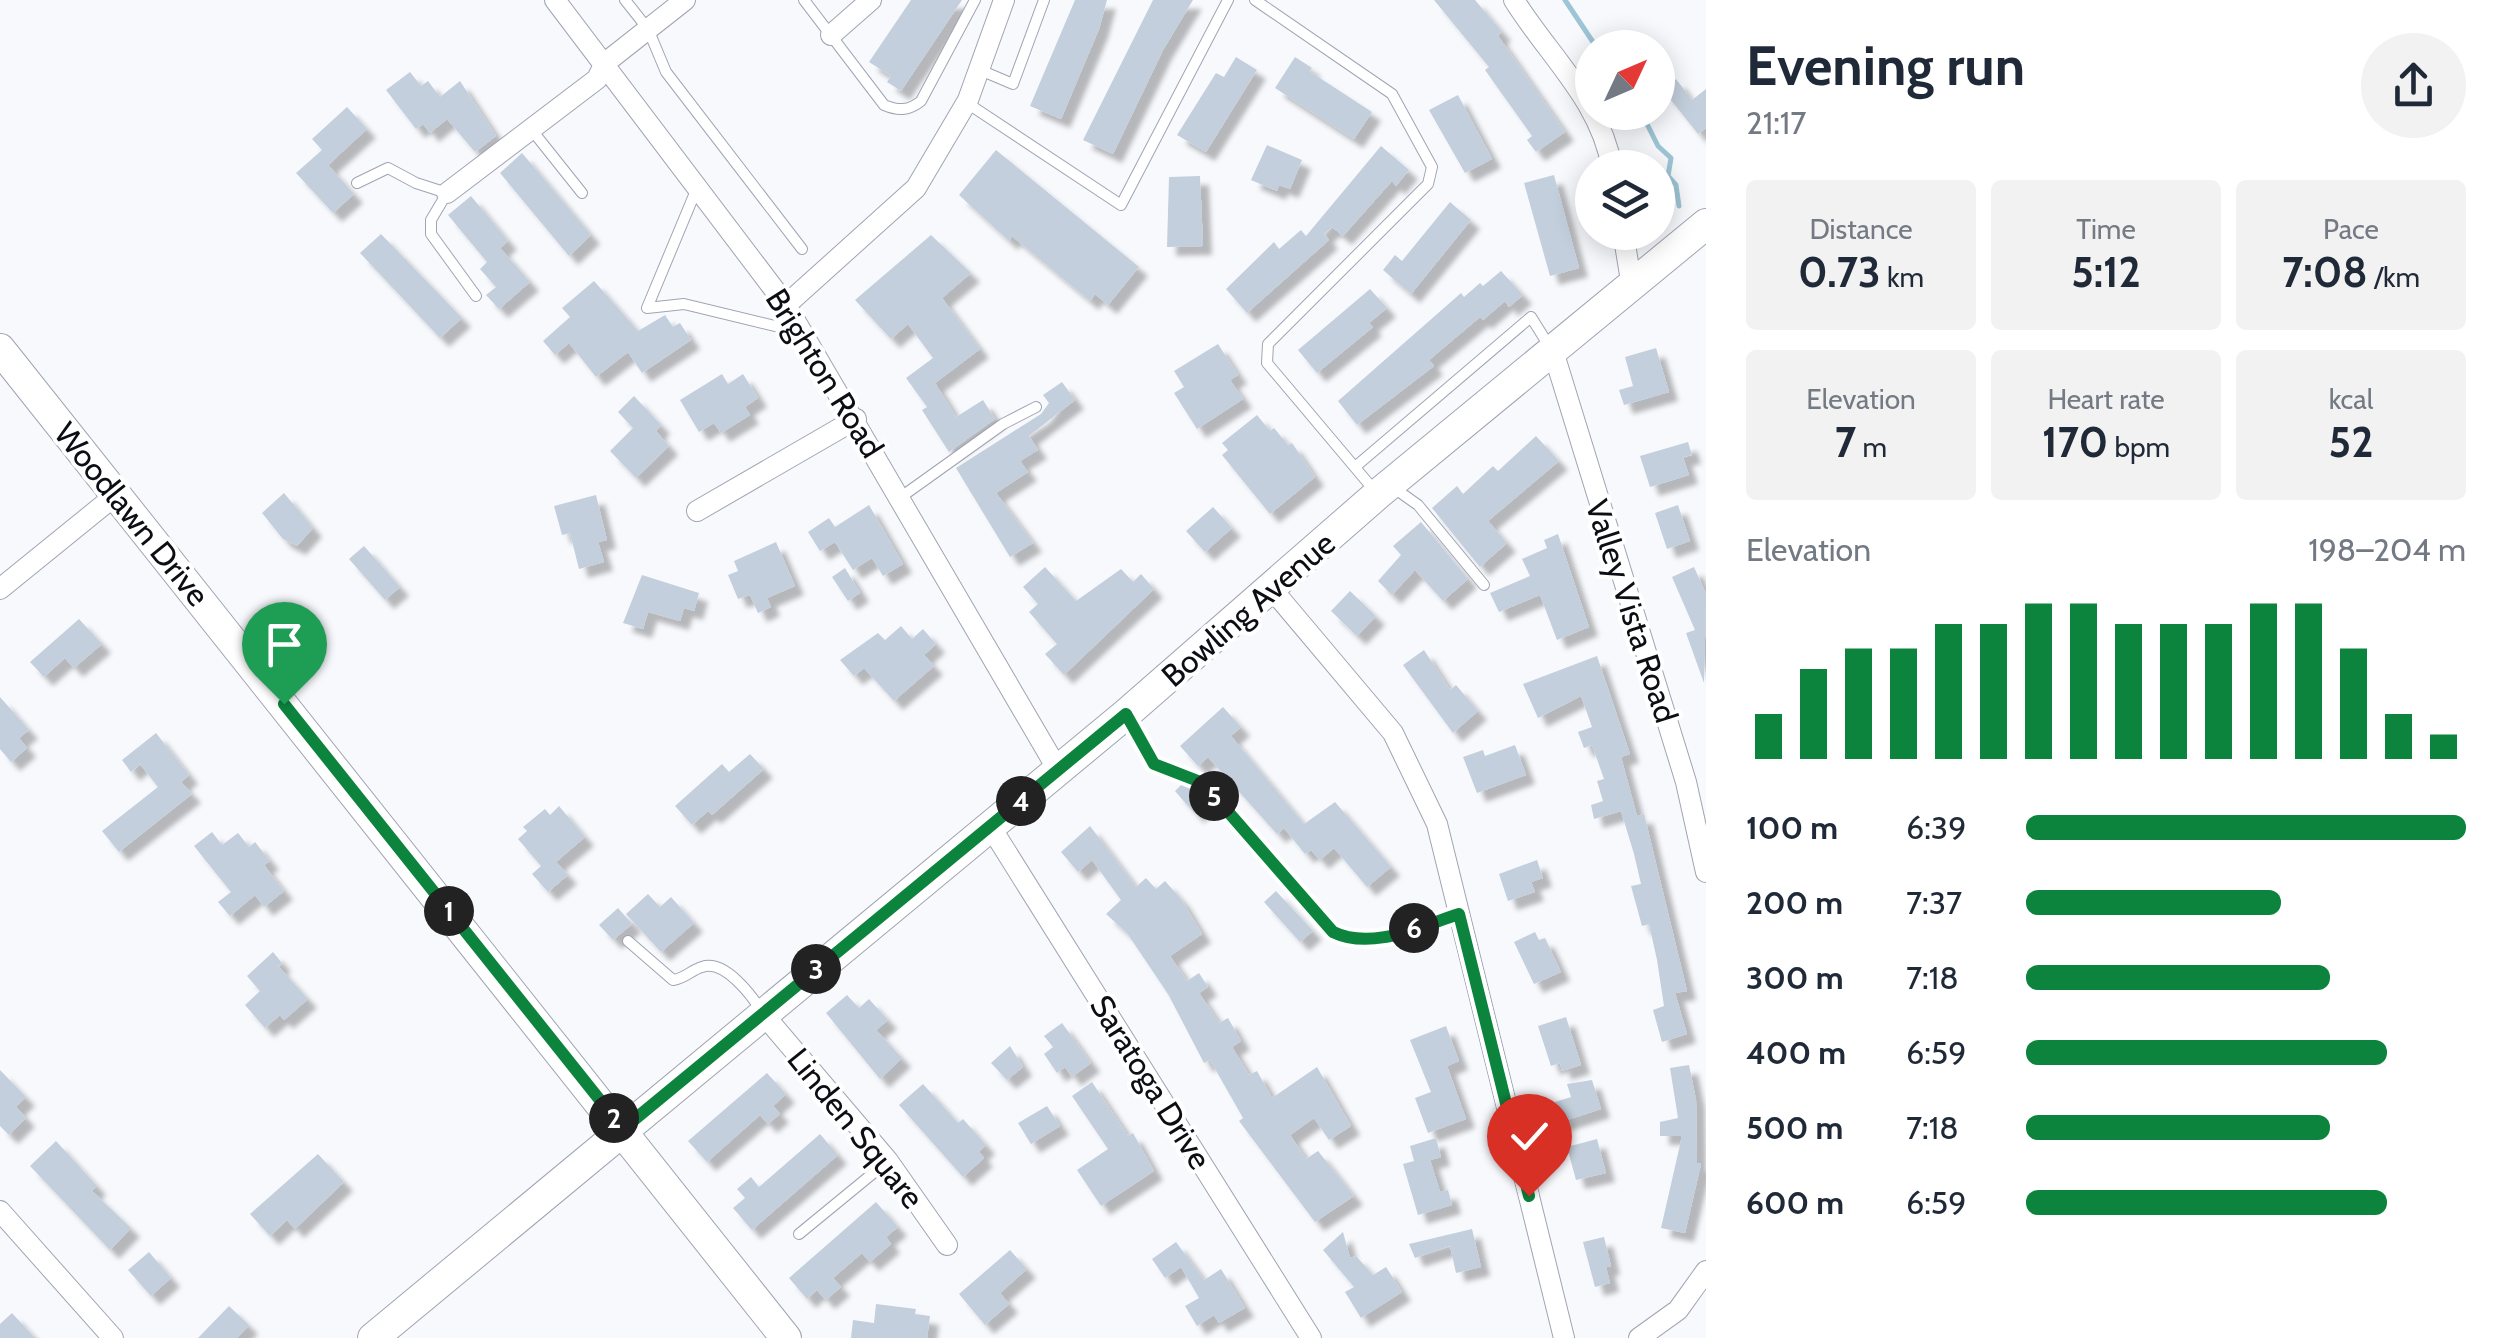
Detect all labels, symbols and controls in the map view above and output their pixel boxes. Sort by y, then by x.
north arrow [1575,30,1675,130]
map controls [1575,30,1675,250]
text: Evening run [1746,32,2025,99]
button: share [2361,33,2466,138]
text: 21:17 [1746,103,1806,142]
button: layers [1575,150,1675,250]
text: Distance [1809,212,1913,246]
text: Time [2076,212,2136,246]
text: Pace [2323,212,2379,246]
text: 0.73 [1798,246,1881,298]
text: 5:12 [2071,246,2141,298]
text: 7:08 [2282,246,2368,298]
text: km [1881,260,1924,294]
text: /km [2368,260,2420,294]
street label: Brighton Road [758,281,892,465]
text: Elevation [1806,382,1916,416]
text: Heart rate [2047,382,2165,416]
text: kcal [2329,382,2373,416]
street label: Woodlawn Drive [46,414,218,614]
text: 7 [1835,416,1856,468]
text: 170 [2042,416,2108,468]
text: 52 [2329,416,2373,468]
text: m [1856,430,1887,464]
text: bpm [2108,430,2170,464]
street label: Valley Vista Road [1578,495,1686,727]
street label: Bowling Avenue [1153,523,1343,695]
text: Elevation [1746,530,1871,569]
text: 198–204 m [2308,530,2466,569]
pin [242,602,327,705]
icon: arrive [257,617,312,672]
pin: 5 [1189,771,1239,821]
pin: 4 [996,776,1046,826]
text: 5 [1206,779,1222,813]
text: 4 [1012,784,1030,818]
text: 100 m [1746,808,1838,847]
text: 6:39 [1906,808,1966,847]
text: 200 m [1746,883,1843,922]
text: 7:37 [1906,883,1962,922]
pin: 1 [424,886,474,936]
text: 1 [444,894,454,928]
pin: 6 [1389,903,1439,953]
text: 6 [1406,911,1422,945]
pin: 3 [791,944,841,994]
text: 3 [808,952,824,986]
text: 300 m [1746,958,1843,997]
text: 7:18 [1906,958,1959,997]
street label: Saratoga Drive [1082,988,1220,1176]
text: 400 m [1746,1033,1846,1072]
text: 6:59 [1906,1033,1966,1072]
street label: Linden Square [780,1040,932,1216]
pin: 2 [589,1093,639,1143]
pin [1487,1094,1572,1197]
text: 2 [607,1101,621,1135]
text: 500 m [1746,1108,1843,1147]
text: 7:18 [1906,1108,1959,1147]
icon: check [1502,1109,1557,1164]
text: 600 m [1746,1183,1844,1222]
text: 6:59 [1906,1183,1966,1222]

